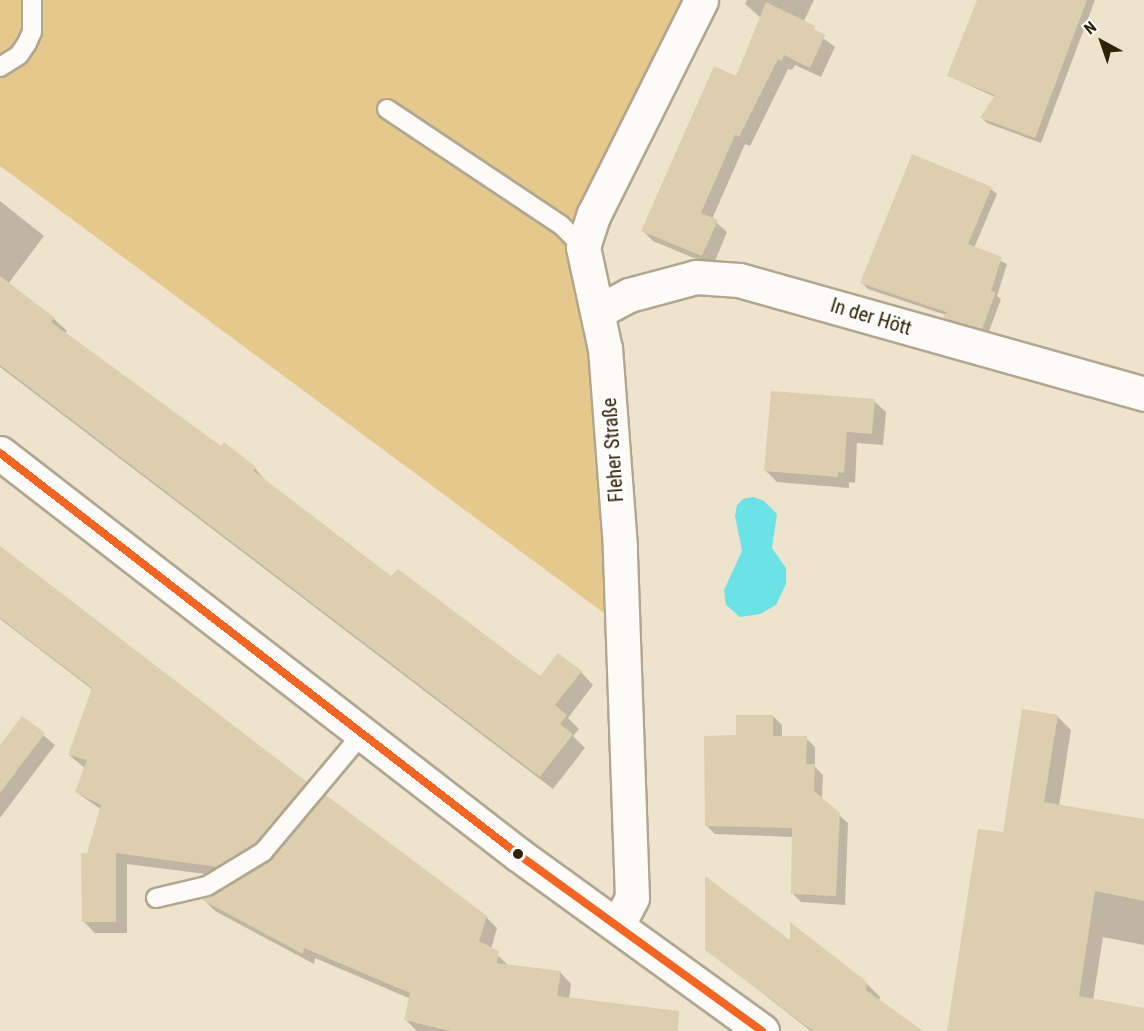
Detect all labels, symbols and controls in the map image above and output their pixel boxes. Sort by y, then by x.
north arrow [1072,12,1132,72]
text: N [1080,17,1100,38]
street label: In der Hött [828,293,914,341]
street label: Fleher Straße [597,397,629,503]
unlabelled marker [512,848,524,860]

